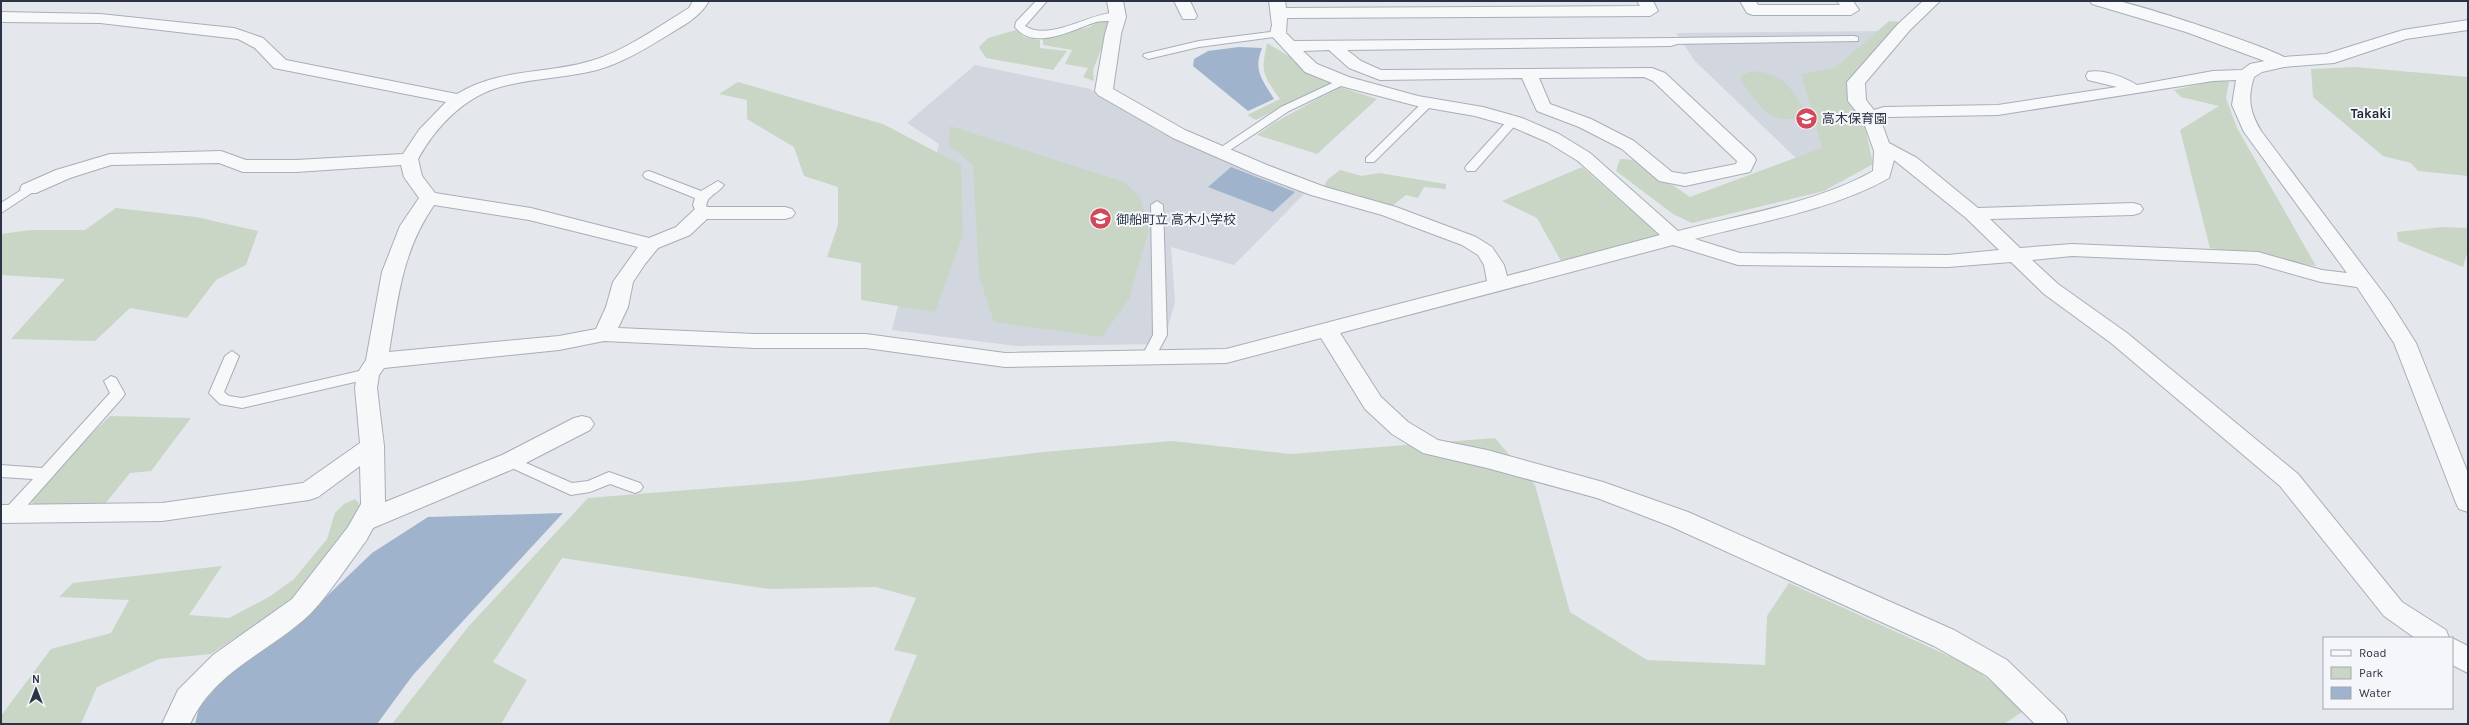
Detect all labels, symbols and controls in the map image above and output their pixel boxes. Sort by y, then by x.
school or university icon: 高木保育園 [1793,105,1819,131]
district label: Takaki [2351,106,2391,121]
place label: 高木保育園 [1822,111,1887,126]
school or university icon: 御船町立 高木小学校 [1087,206,1113,232]
place label: 御船町立 高木小学校 [1116,212,1236,227]
legend [2323,637,2453,709]
text: Road [2359,646,2387,660]
text: Park [2359,666,2384,680]
north arrow [16,669,56,709]
text: N [32,673,40,686]
text: Water [2359,686,2392,700]

